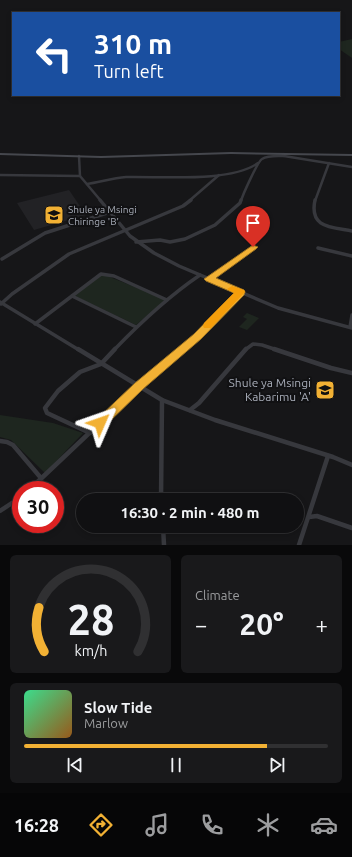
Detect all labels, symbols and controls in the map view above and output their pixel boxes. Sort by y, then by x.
icon: left [28,28,80,80]
text: 310 m [94,28,172,59]
text: Turn left [94,61,164,81]
school or university icon: Shule ya Msingi Chiringe 'B' [43,204,65,226]
place label: Shule ya Msingi Chiringe 'B' [68,204,137,227]
pin [236,206,270,247]
icon: arrive [242,212,264,234]
place label: Shule ya Msingi Kabarimu 'A' [229,376,311,403]
school or university icon: Shule ya Msingi Kabarimu 'A' [314,379,336,401]
position arrow [79,402,121,444]
speed limit sign: 30 [12,481,64,533]
text: 16:30 · 2 min · 480 m [121,504,259,521]
text: Climate [195,588,240,602]
text: 28 [67,596,114,643]
text: 20° [239,607,284,641]
text: − [195,612,207,637]
text: + [316,612,328,637]
text: km/h [74,643,107,659]
text: Slow Tide [84,699,152,716]
text: Marlow [84,716,128,730]
icon: previous [64,754,86,776]
icon: pause [165,754,187,776]
icon: next [266,754,288,776]
icon: directions [87,811,115,839]
icon: music [143,811,171,839]
icon: phone [198,811,226,839]
icon: climate [254,811,282,839]
icon: car [310,811,338,839]
text: 16:28 [14,815,59,835]

